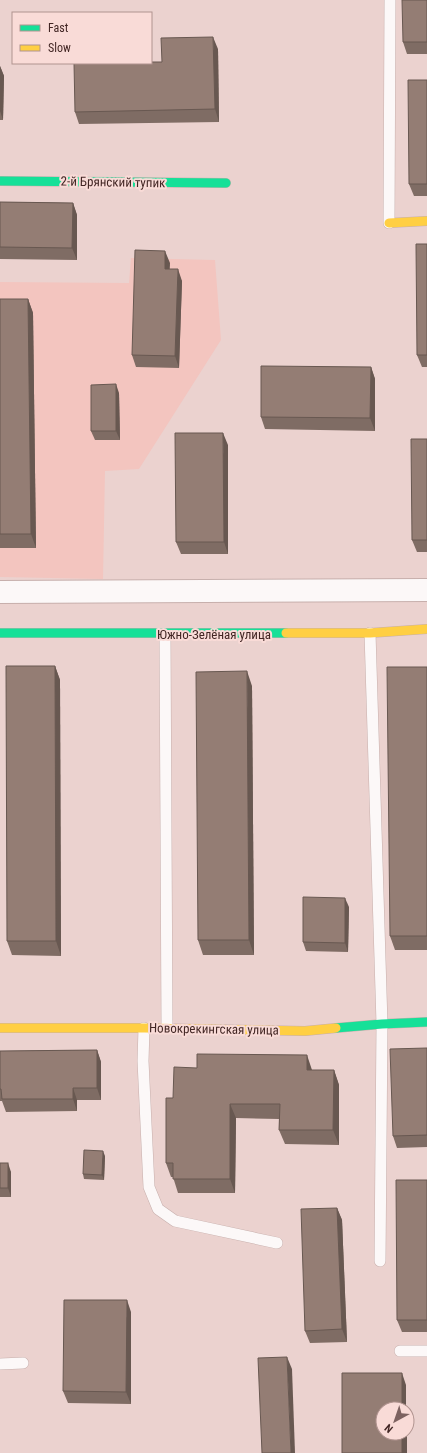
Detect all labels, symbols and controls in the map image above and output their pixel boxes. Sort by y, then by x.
legend [12,12,152,64]
text: Fast [48,21,69,35]
text: Slow [48,41,71,55]
street label: 2-й Брянский тупик [61,174,166,190]
street label: Южно-Зелёная улица [157,627,271,642]
street label: Новокрекингская улица [149,1020,279,1038]
north arrow [375,1401,415,1441]
text: N [382,1421,396,1435]

